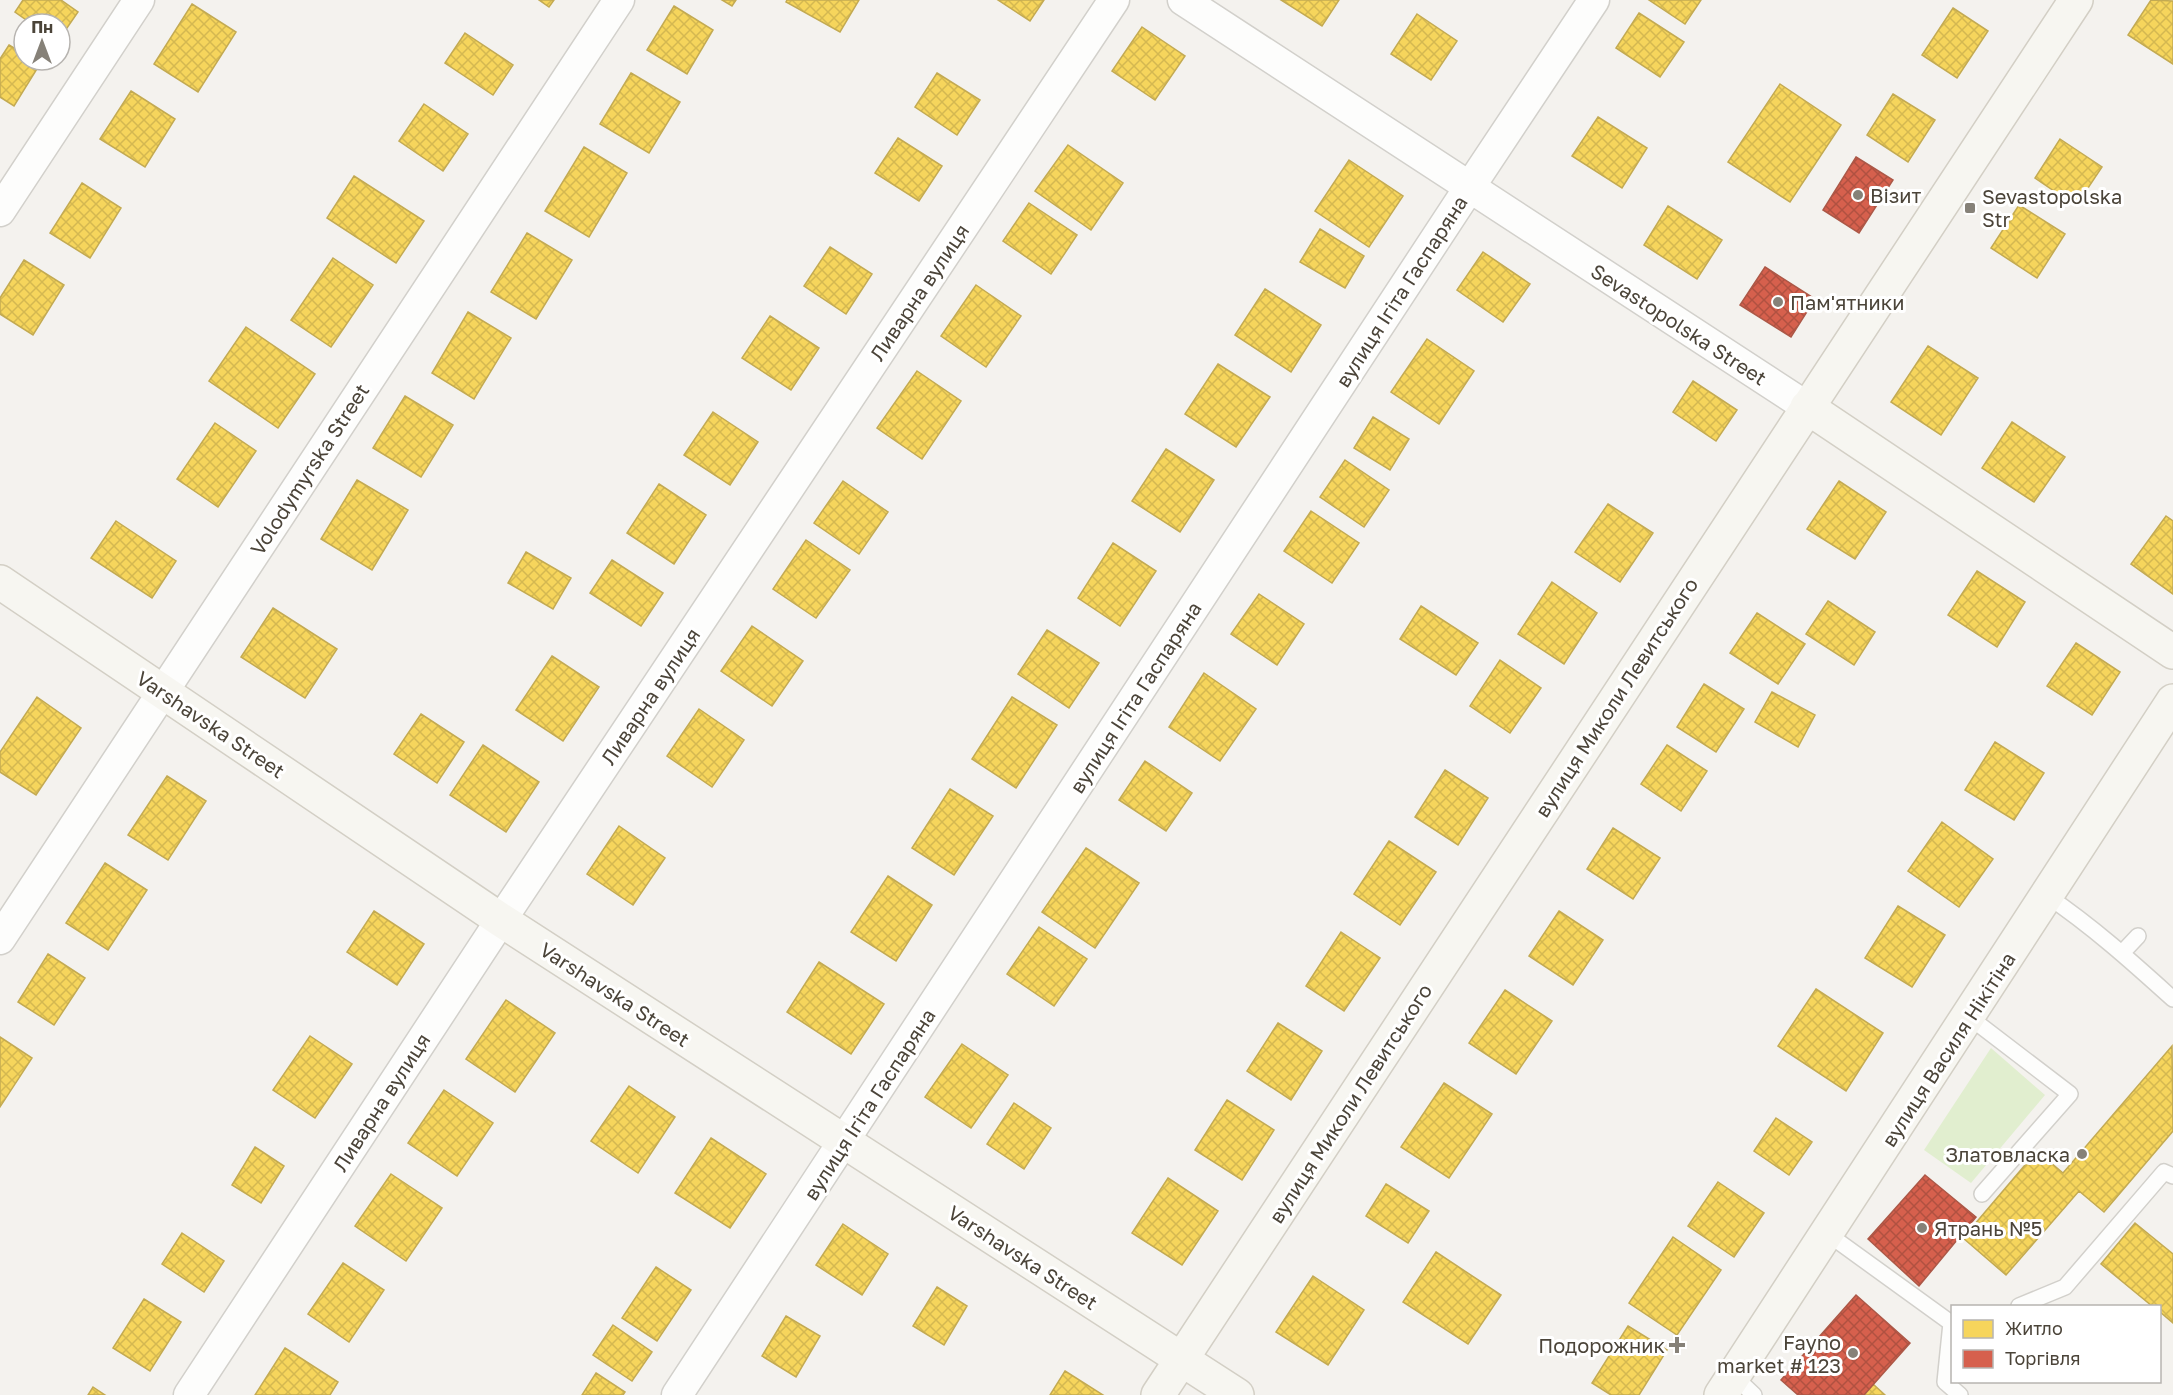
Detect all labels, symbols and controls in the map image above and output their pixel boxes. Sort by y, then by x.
north arrow [12,12,72,72]
text: Пн [31,17,53,37]
place label: Візит [1870,183,1921,207]
place label: Sevastopolska Str [1982,184,2122,231]
marker: Візит [1851,188,1865,202]
street label: вулиця Ігіта Гаспаряна [1330,191,1472,391]
marker: Sevastopolska Str [1963,201,1977,215]
street label: Ливарна вулиця [864,219,974,365]
street label: Sevastopolska Street [1587,258,1771,390]
place label: Пам'ятники [1790,290,1904,314]
marker: Пам'ятники [1771,295,1785,309]
street label: Volodymyrska Street [245,379,373,559]
street label: вулиця Миколи Левитського [1530,573,1702,821]
street label: вулиця Ігіта Гаспаряна [1064,597,1206,797]
street label: Ливарна вулиця [595,623,705,769]
street label: Varshavska Street [132,666,290,782]
street label: Varshavska Street [536,937,694,1051]
street label: вулиця Василя Нікітіна [1876,947,2020,1151]
street label: вулиця Миколи Левитського [1264,979,1436,1227]
street label: вулиця Ігіта Гаспаряна [798,1004,940,1204]
street label: Ливарна вулиця [328,1029,434,1175]
place label: Златовласка [1945,1142,2070,1166]
marker: Златовласка [2075,1147,2089,1161]
street label: Varshavska Street [944,1200,1102,1314]
place label: Ятрань №5 [1934,1216,2042,1240]
marker: Ятрань №5 [1915,1221,1929,1235]
legend [1951,1305,2161,1383]
text: Житло [2005,1317,2063,1339]
place label: Fayno market # 123 [1717,1330,1841,1377]
place label: Подорожник [1538,1333,1665,1357]
marker: Подорожник [1670,1338,1684,1352]
marker: Fayno market # 123 [1846,1346,1860,1360]
text: Торгівля [2005,1347,2080,1369]

